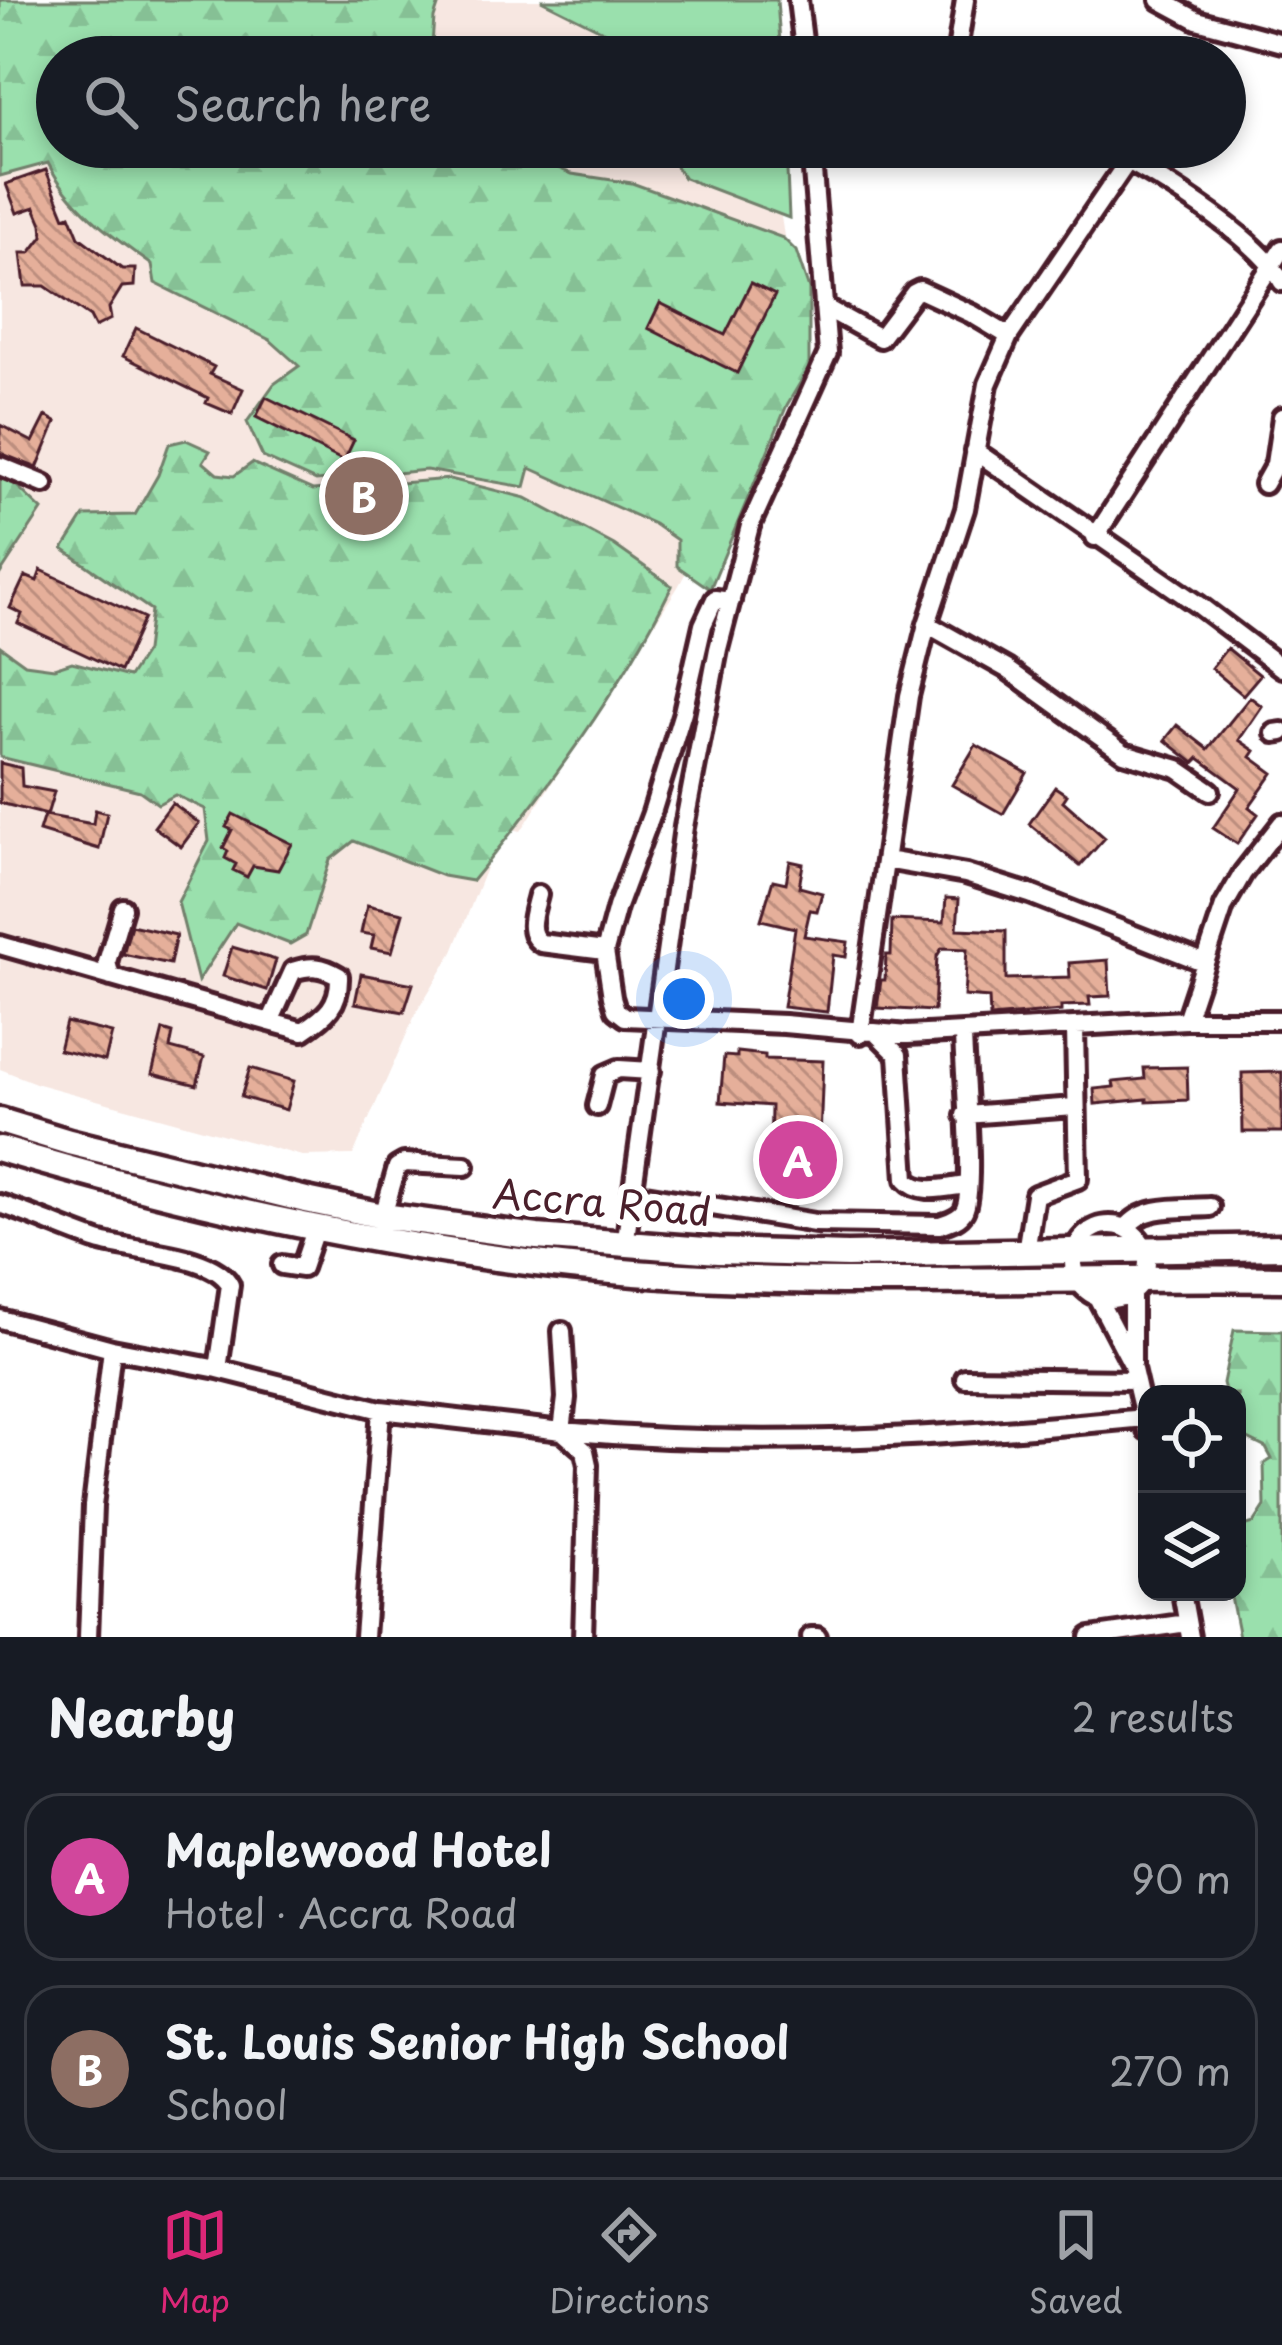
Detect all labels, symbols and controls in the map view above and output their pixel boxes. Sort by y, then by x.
search box [36,36,1246,168]
text: Search here [174,68,431,136]
icon: search [78,69,144,135]
pin: B [325,451,403,541]
your location [654,969,714,1029]
pin: A [759,1115,837,1205]
street label: Accra Road [490,1162,714,1239]
map controls [1138,1385,1246,1601]
button: locate [1138,1385,1246,1493]
button: layers [1138,1493,1246,1601]
text: Nearby [48,1677,235,1754]
text: 2 results [1072,1686,1234,1745]
text: Maplewood Hotel [165,1814,551,1882]
text: A [75,1848,105,1907]
text: 90 m [1131,1848,1231,1907]
text: Hotel · Accra Road [165,1882,518,1941]
text: St. Louis Senior High School [165,2006,789,2074]
text: B [77,2040,103,2099]
text: 270 m [1109,2040,1231,2099]
text: School [165,2074,288,2133]
tab: Map [160,2202,230,2324]
tab: Directions [549,2202,710,2324]
tab: Saved [1029,2202,1122,2324]

